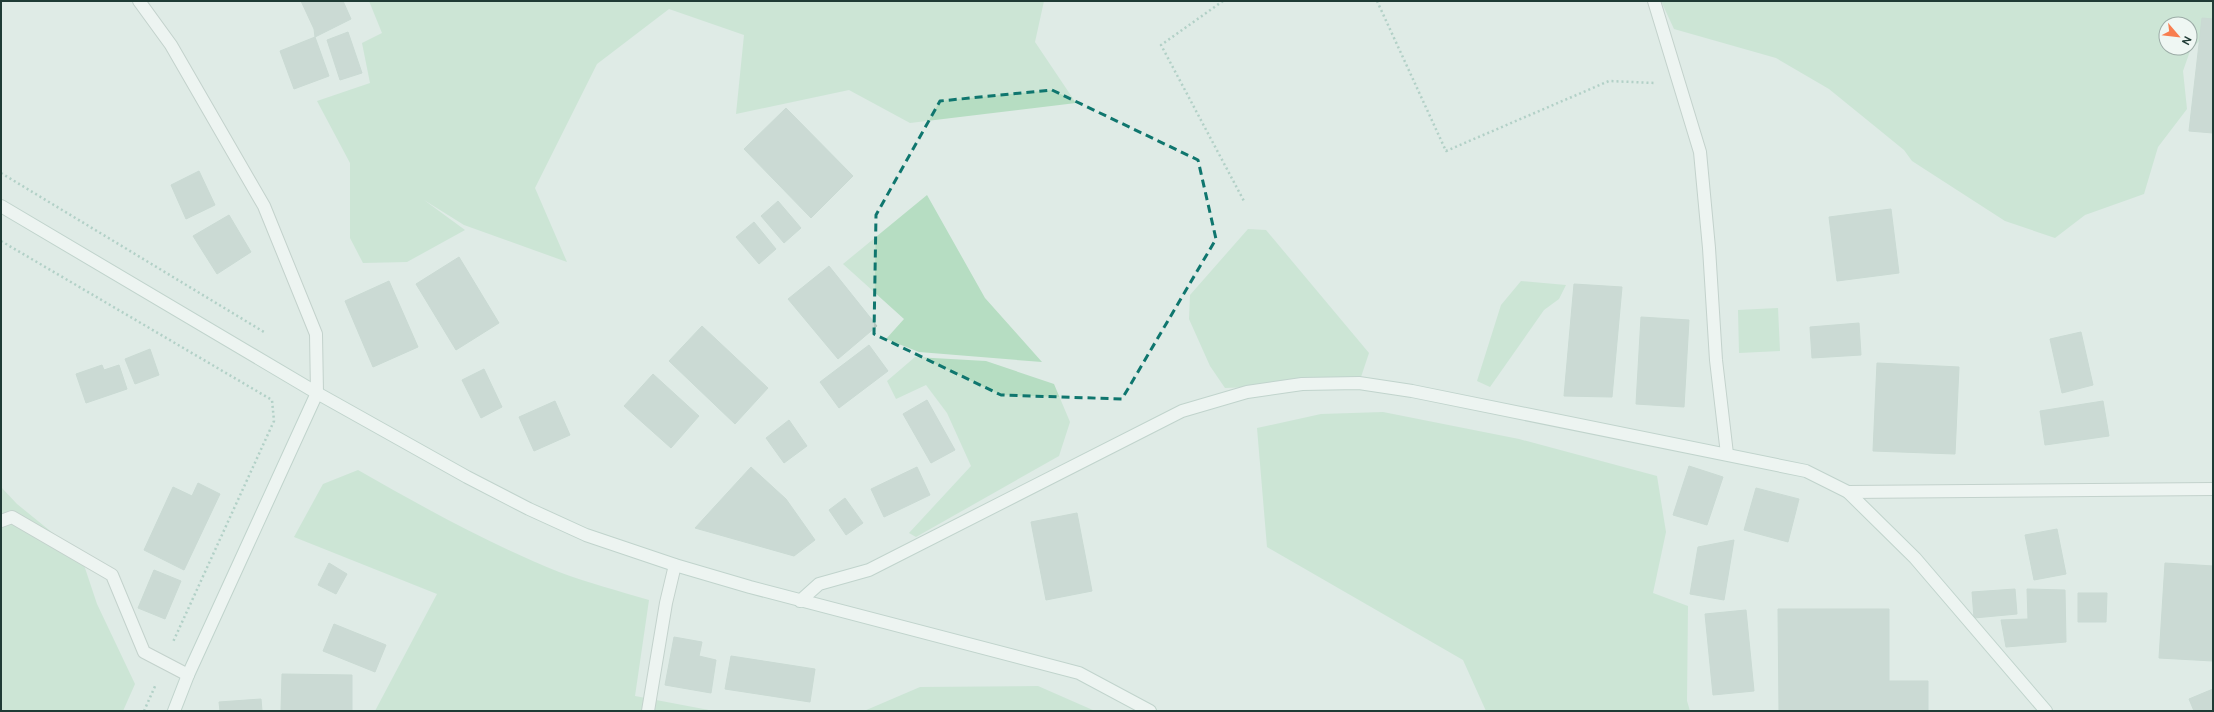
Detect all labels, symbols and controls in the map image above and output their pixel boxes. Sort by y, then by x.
north arrow [2158,16,2198,56]
text: N [2179,34,2195,48]

